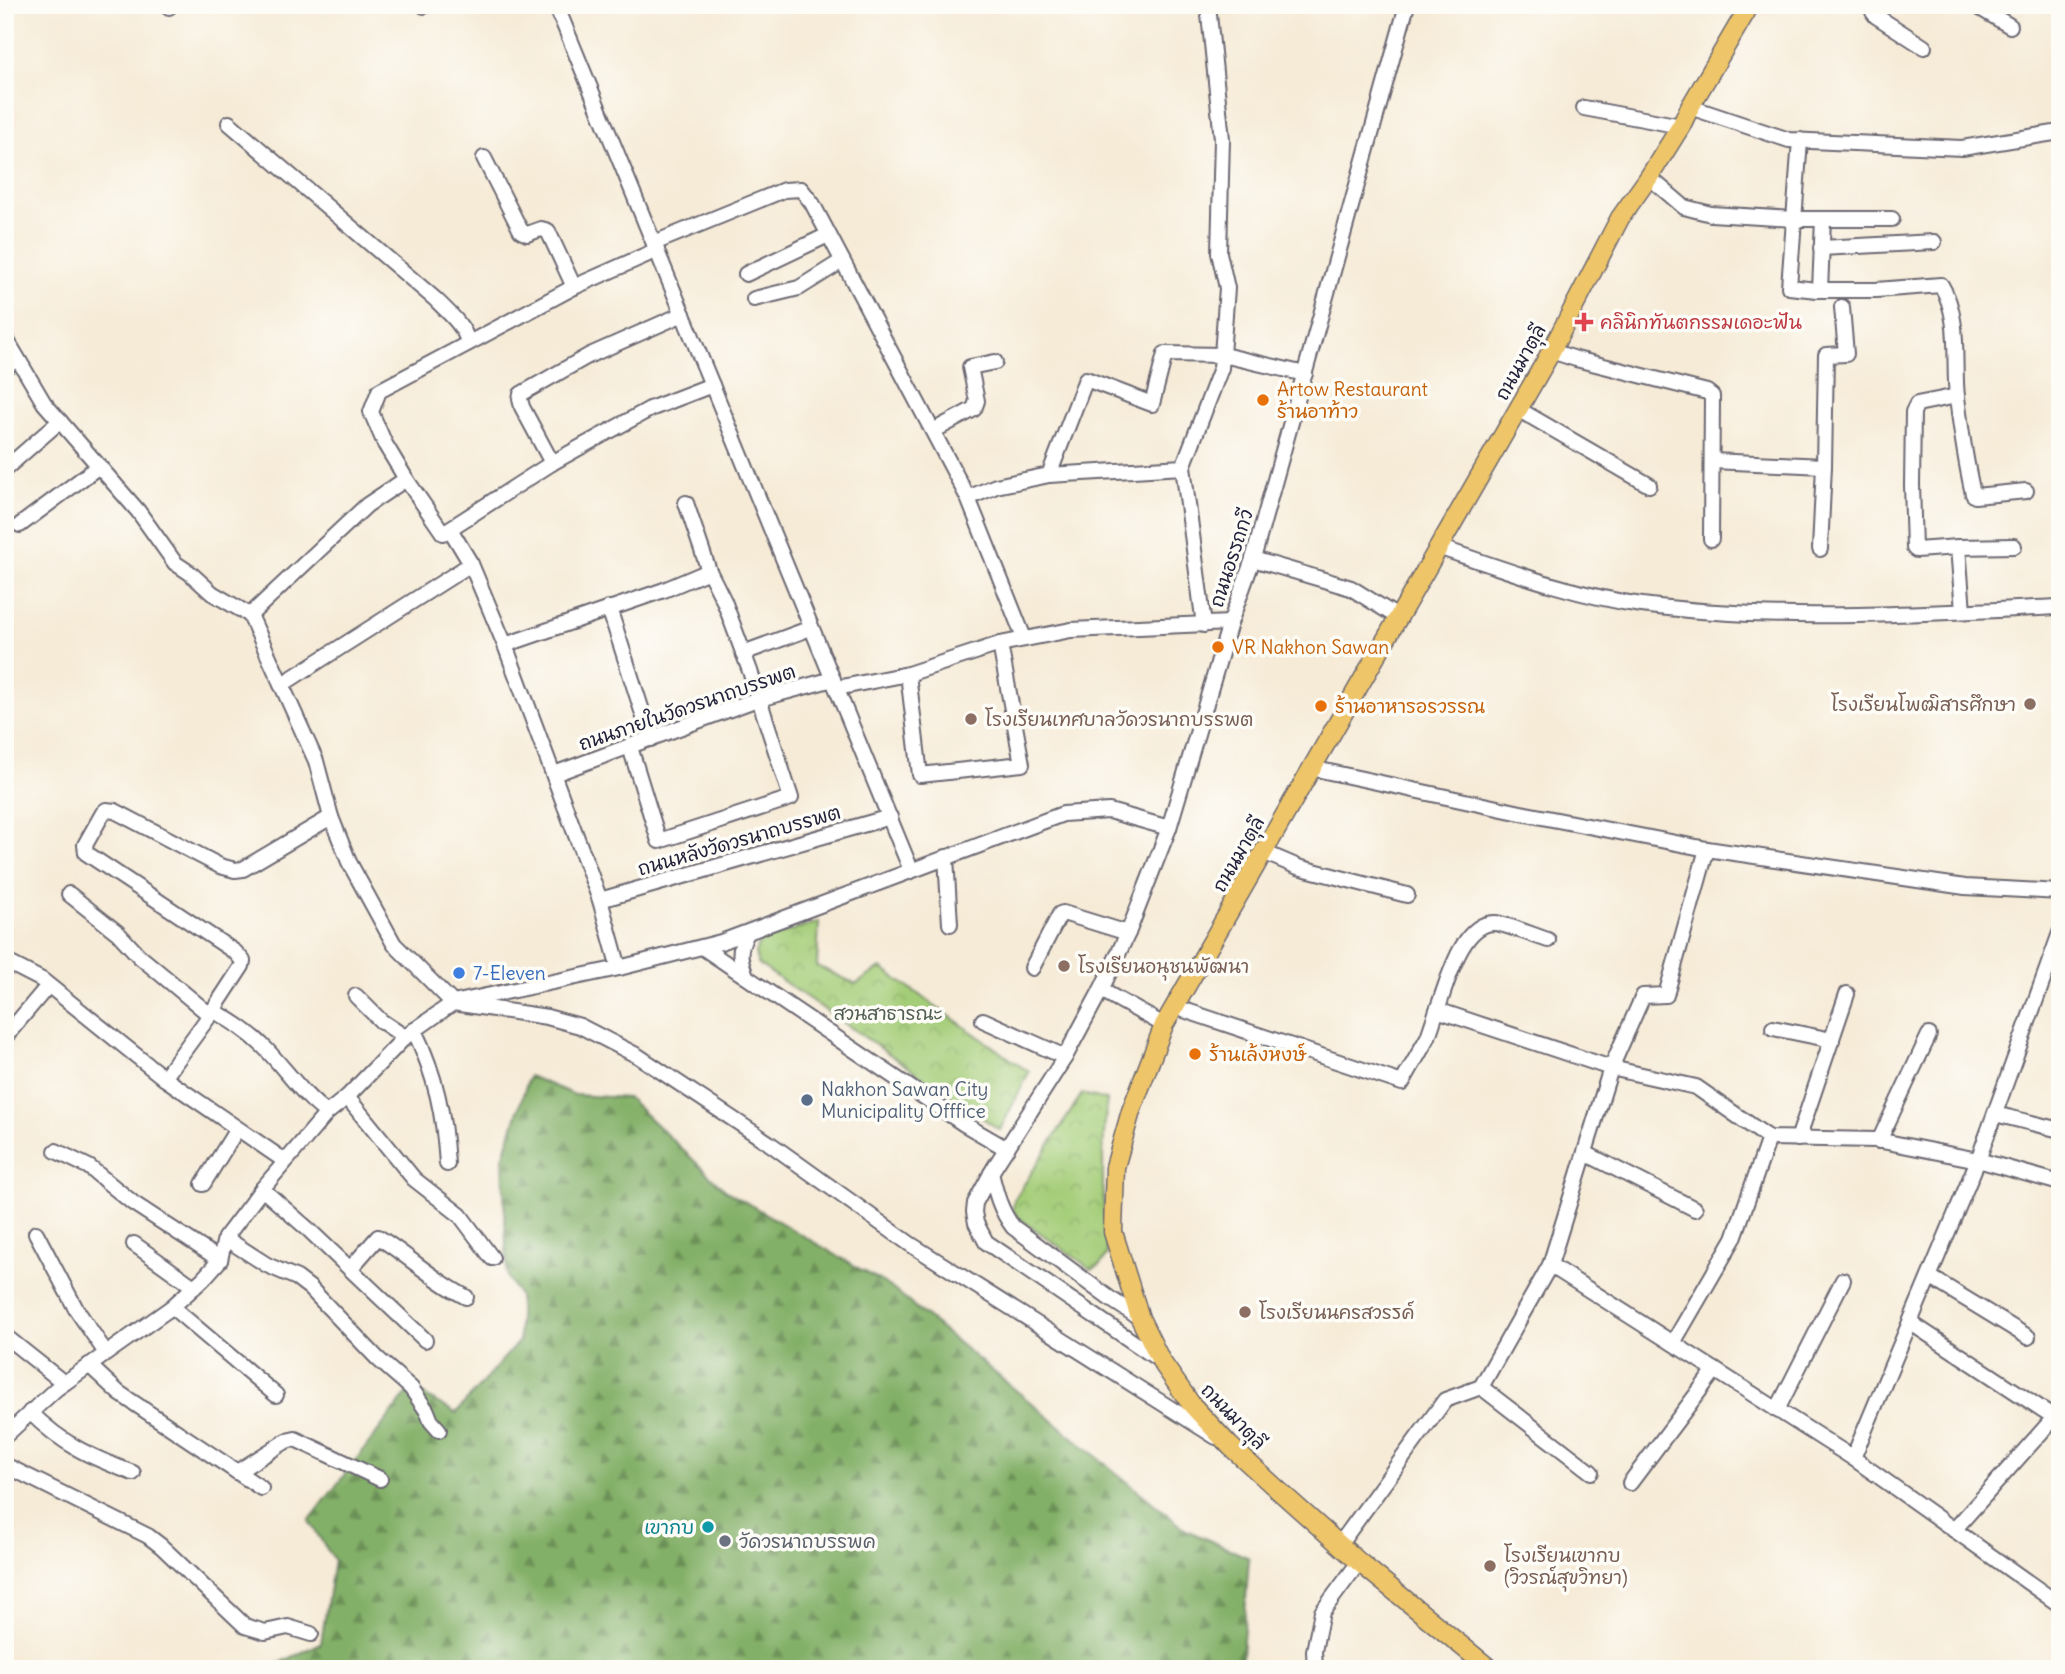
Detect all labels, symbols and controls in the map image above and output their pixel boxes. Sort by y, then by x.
place label: คลินิกทันตกรรมเดอะฟัน [1600,310,1802,334]
marker: คลินิกทันตกรรมเดอะฟัน [1574,312,1594,332]
street label: ถนนมาตุลี [1489,320,1553,406]
place label: Artow Restaurant ร้านอาท้าว [1277,377,1428,423]
marker: Artow Restaurant ร้านอาท้าว [1255,392,1271,408]
street label: ถนนอรรถกวี [1204,506,1258,610]
place label: VR Nakhon Sawan [1232,635,1389,659]
marker: VR Nakhon Sawan [1210,639,1226,655]
street label: ถนนภายในวัดวรนาถบรรพต [575,659,799,755]
place label: โรงเรียนโพฒิสารศึกษา [1831,692,2016,716]
place label: ร้านอาหารอรวรรณ [1335,694,1485,718]
marker: โรงเรียนโพฒิสารศึกษา [2022,696,2038,712]
marker: ร้านอาหารอรวรรณ [1313,698,1329,714]
place label: โรงเรียนเทศบาลวัดวรนาถบรรพต [985,707,1254,731]
marker: โรงเรียนเทศบาลวัดวรนาถบรรพต [963,711,979,727]
street label: ถนนหลังวัดวรนาถบรรพต [635,800,843,880]
street label: ถนนมาตุลี [1207,812,1272,898]
place label: โรงเรียนอนุชนพัฒนา [1078,954,1249,981]
marker: โรงเรียนอนุชนพัฒนา [1056,958,1072,974]
place label: 7-Eleven [473,961,546,985]
marker: 7-Eleven [451,965,467,981]
park label: สวนสาธารณะ [833,1001,943,1025]
place label: ร้านเล้งหงษ์ [1209,1042,1307,1066]
marker: ร้านเล้งหงษ์ [1187,1046,1203,1062]
place label: Nakhon Sawan City Municipality Offfice [821,1077,988,1123]
marker: Nakhon Sawan City Municipality Offfice [799,1092,815,1108]
place label: โรงเรียนนครสวรรค์ [1259,1300,1415,1324]
marker: โรงเรียนนครสวรรค์ [1237,1304,1253,1320]
street label: ถนนมาตุลี [1194,1378,1272,1456]
place label: เขากบ [644,1515,694,1539]
marker: เขากบ [700,1519,716,1535]
place label: วัดวรนาถบรรพค [739,1529,876,1553]
marker: วัดวรนาถบรรพค [717,1533,733,1549]
place label: โรงเรียนเขากบ (วิวรณ์สุขวิทยา) [1504,1543,1628,1592]
marker: โรงเรียนเขากบ (วิวรณ์สุขวิทยา) [1482,1558,1498,1574]

